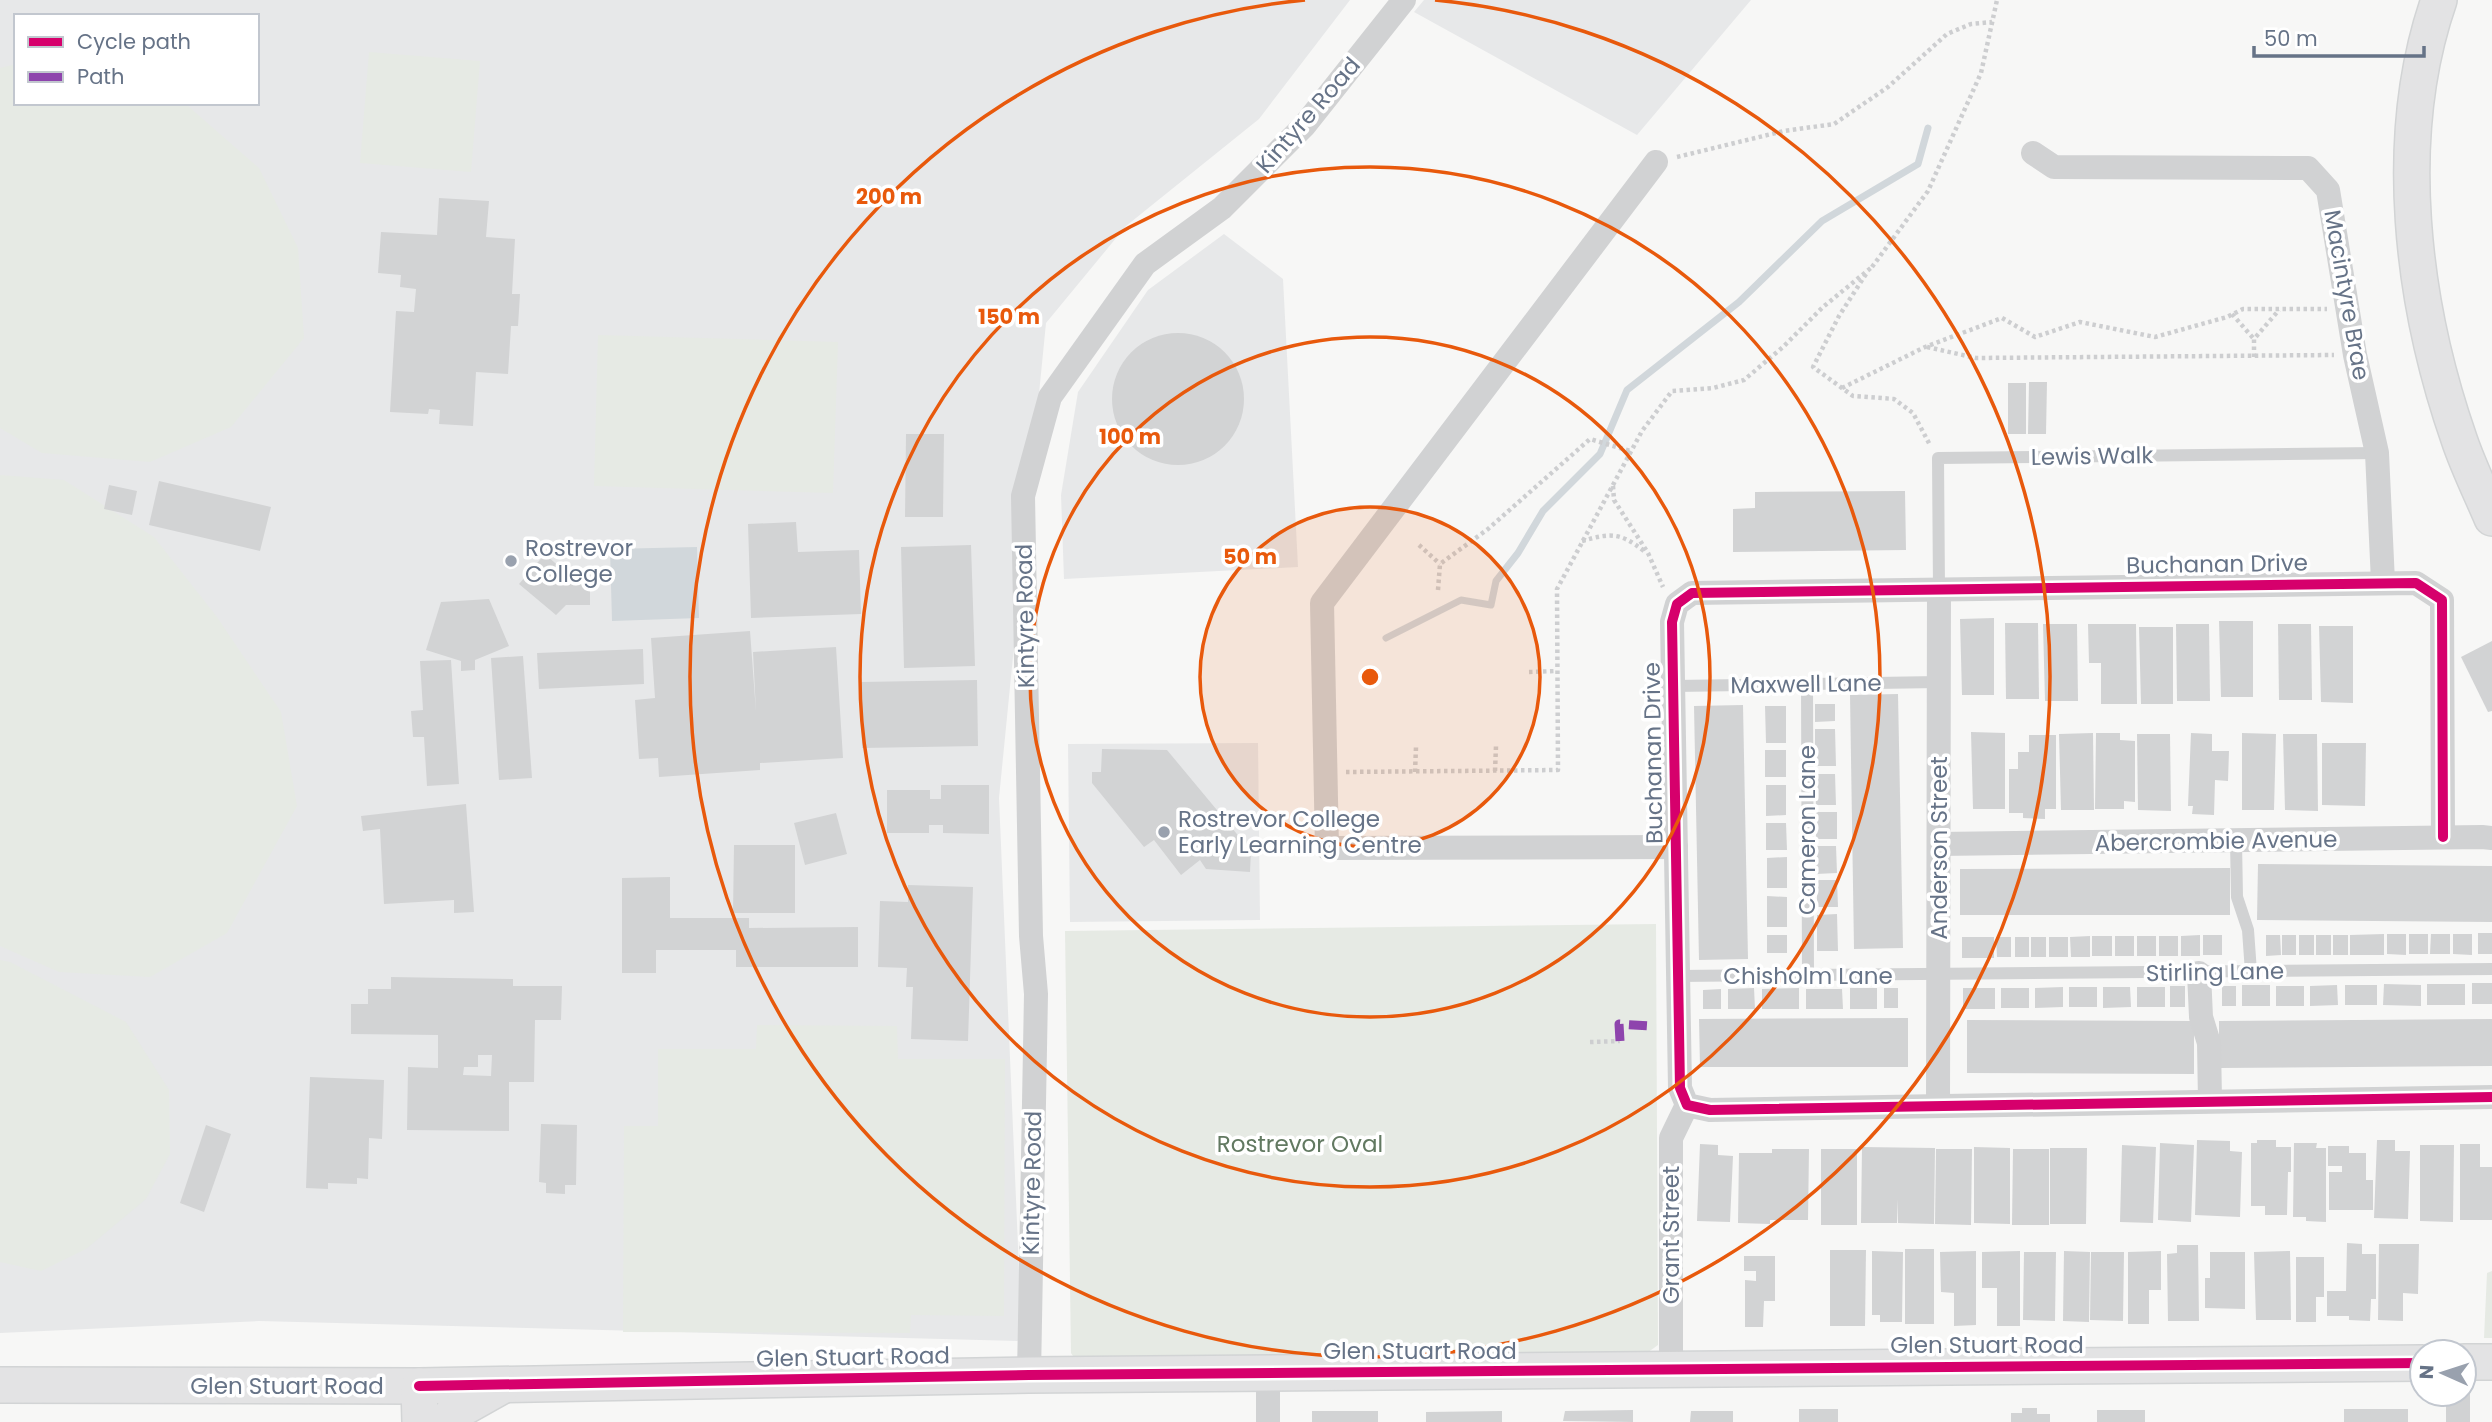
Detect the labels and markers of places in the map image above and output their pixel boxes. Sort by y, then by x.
place label: Rostrevor College [525,532,633,590]
marker: Rostrevor College [503,553,519,569]
centre of rings [1358,665,1382,689]
place label: Rostrevor College Early Learning Centre [1178,803,1422,861]
marker: Rostrevor College Early Learning Centre [1156,824,1172,840]

